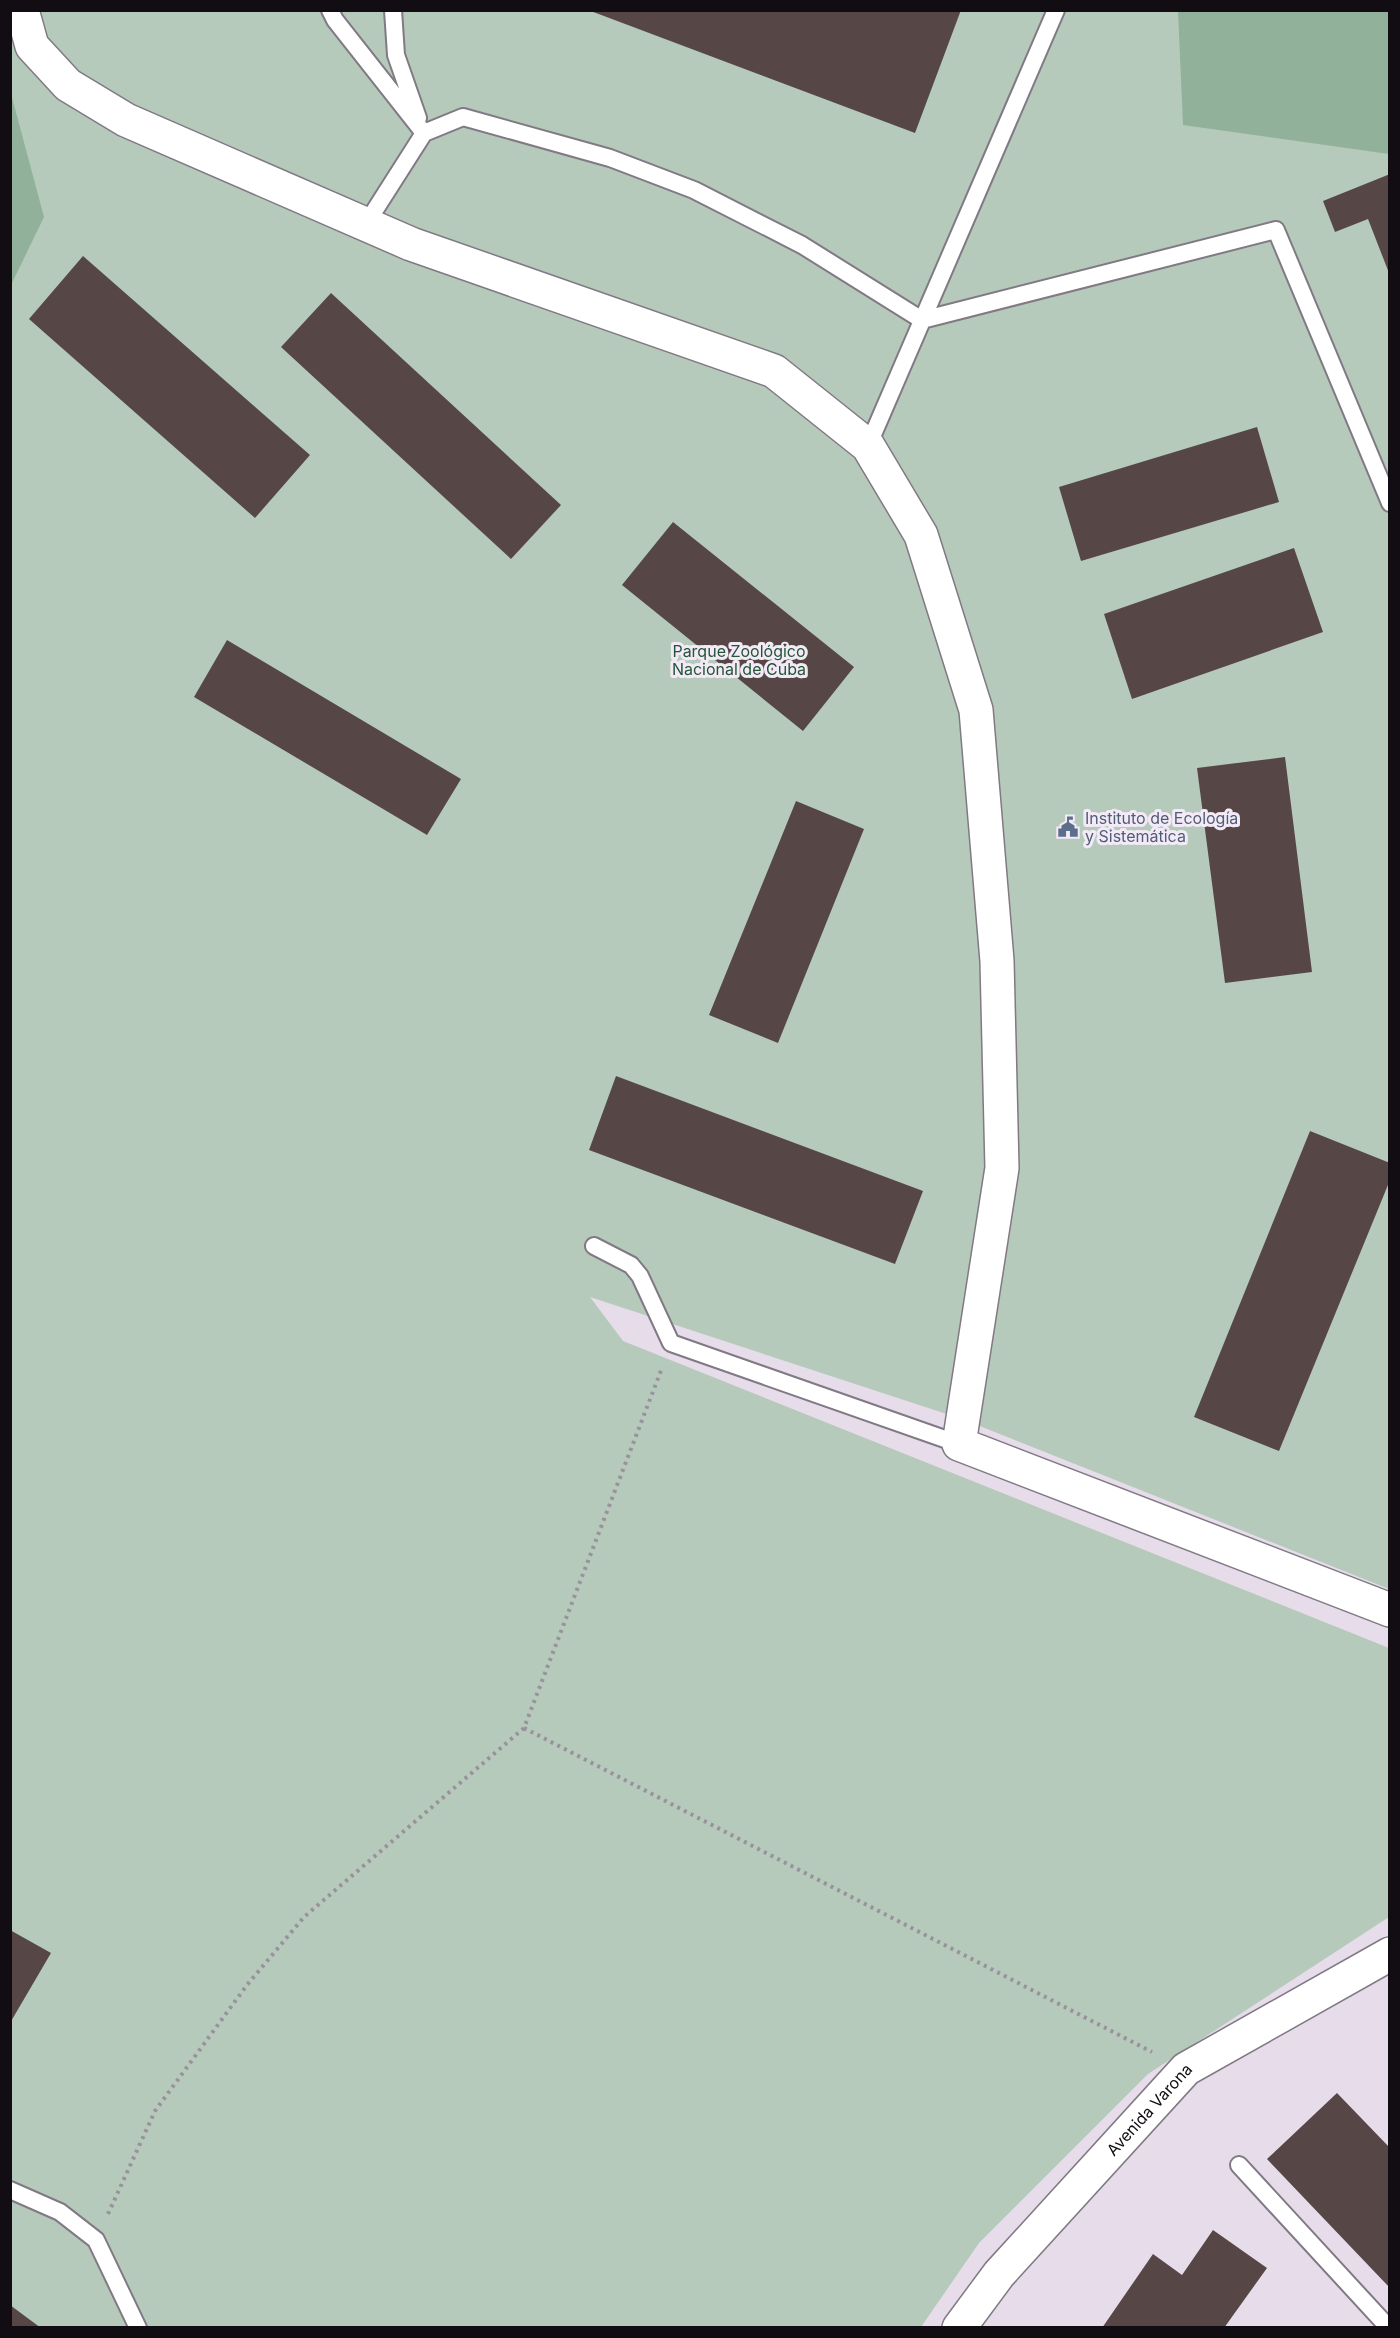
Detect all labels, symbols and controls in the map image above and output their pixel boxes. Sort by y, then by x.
park label: Parque Zoológico Nacional de Cuba [672,641,806,679]
place label: Instituto de Ecología y Sistemática [1085,808,1238,846]
public building icon: Instituto de Ecología y Sistemática [1056,815,1080,839]
street label: Avenida Varona [1102,2059,1196,2160]

